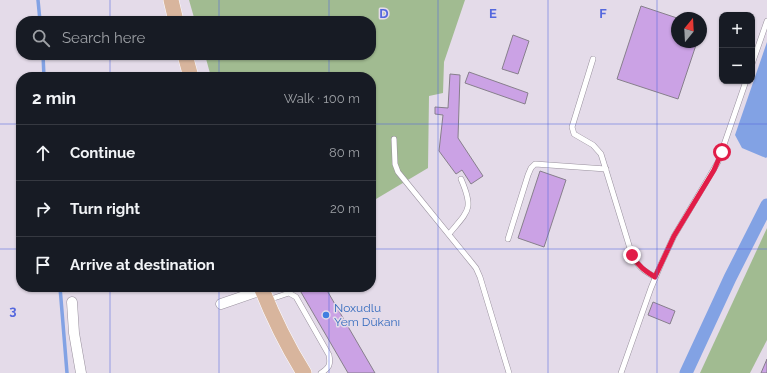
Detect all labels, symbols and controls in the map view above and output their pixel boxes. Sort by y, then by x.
text: D [379,6,389,21]
text: E [489,6,497,21]
text: F [599,6,607,21]
north arrow [671,12,707,48]
map controls [719,12,755,84]
button: + [719,12,755,48]
search box [16,16,376,60]
icon: search [30,27,52,49]
text: Search here [62,29,145,47]
button: − [719,48,755,84]
text: 2 min [32,88,76,108]
text: Walk · 100 m [284,91,360,106]
icon: ahead [32,142,54,164]
route start [713,143,731,161]
text: Continue [70,144,135,162]
text: 80 m [329,145,360,160]
icon: right [32,198,54,220]
text: Turn right [70,200,140,218]
text: 20 m [330,201,360,216]
route end [623,246,641,264]
icon: arrive [32,254,54,276]
text: Arrive at destination [70,256,215,274]
place label: Noxudlu Yem Dükanı [334,301,400,329]
text: 3 [9,303,17,318]
marker: Noxudlu Yem Dükanı [321,310,331,320]

